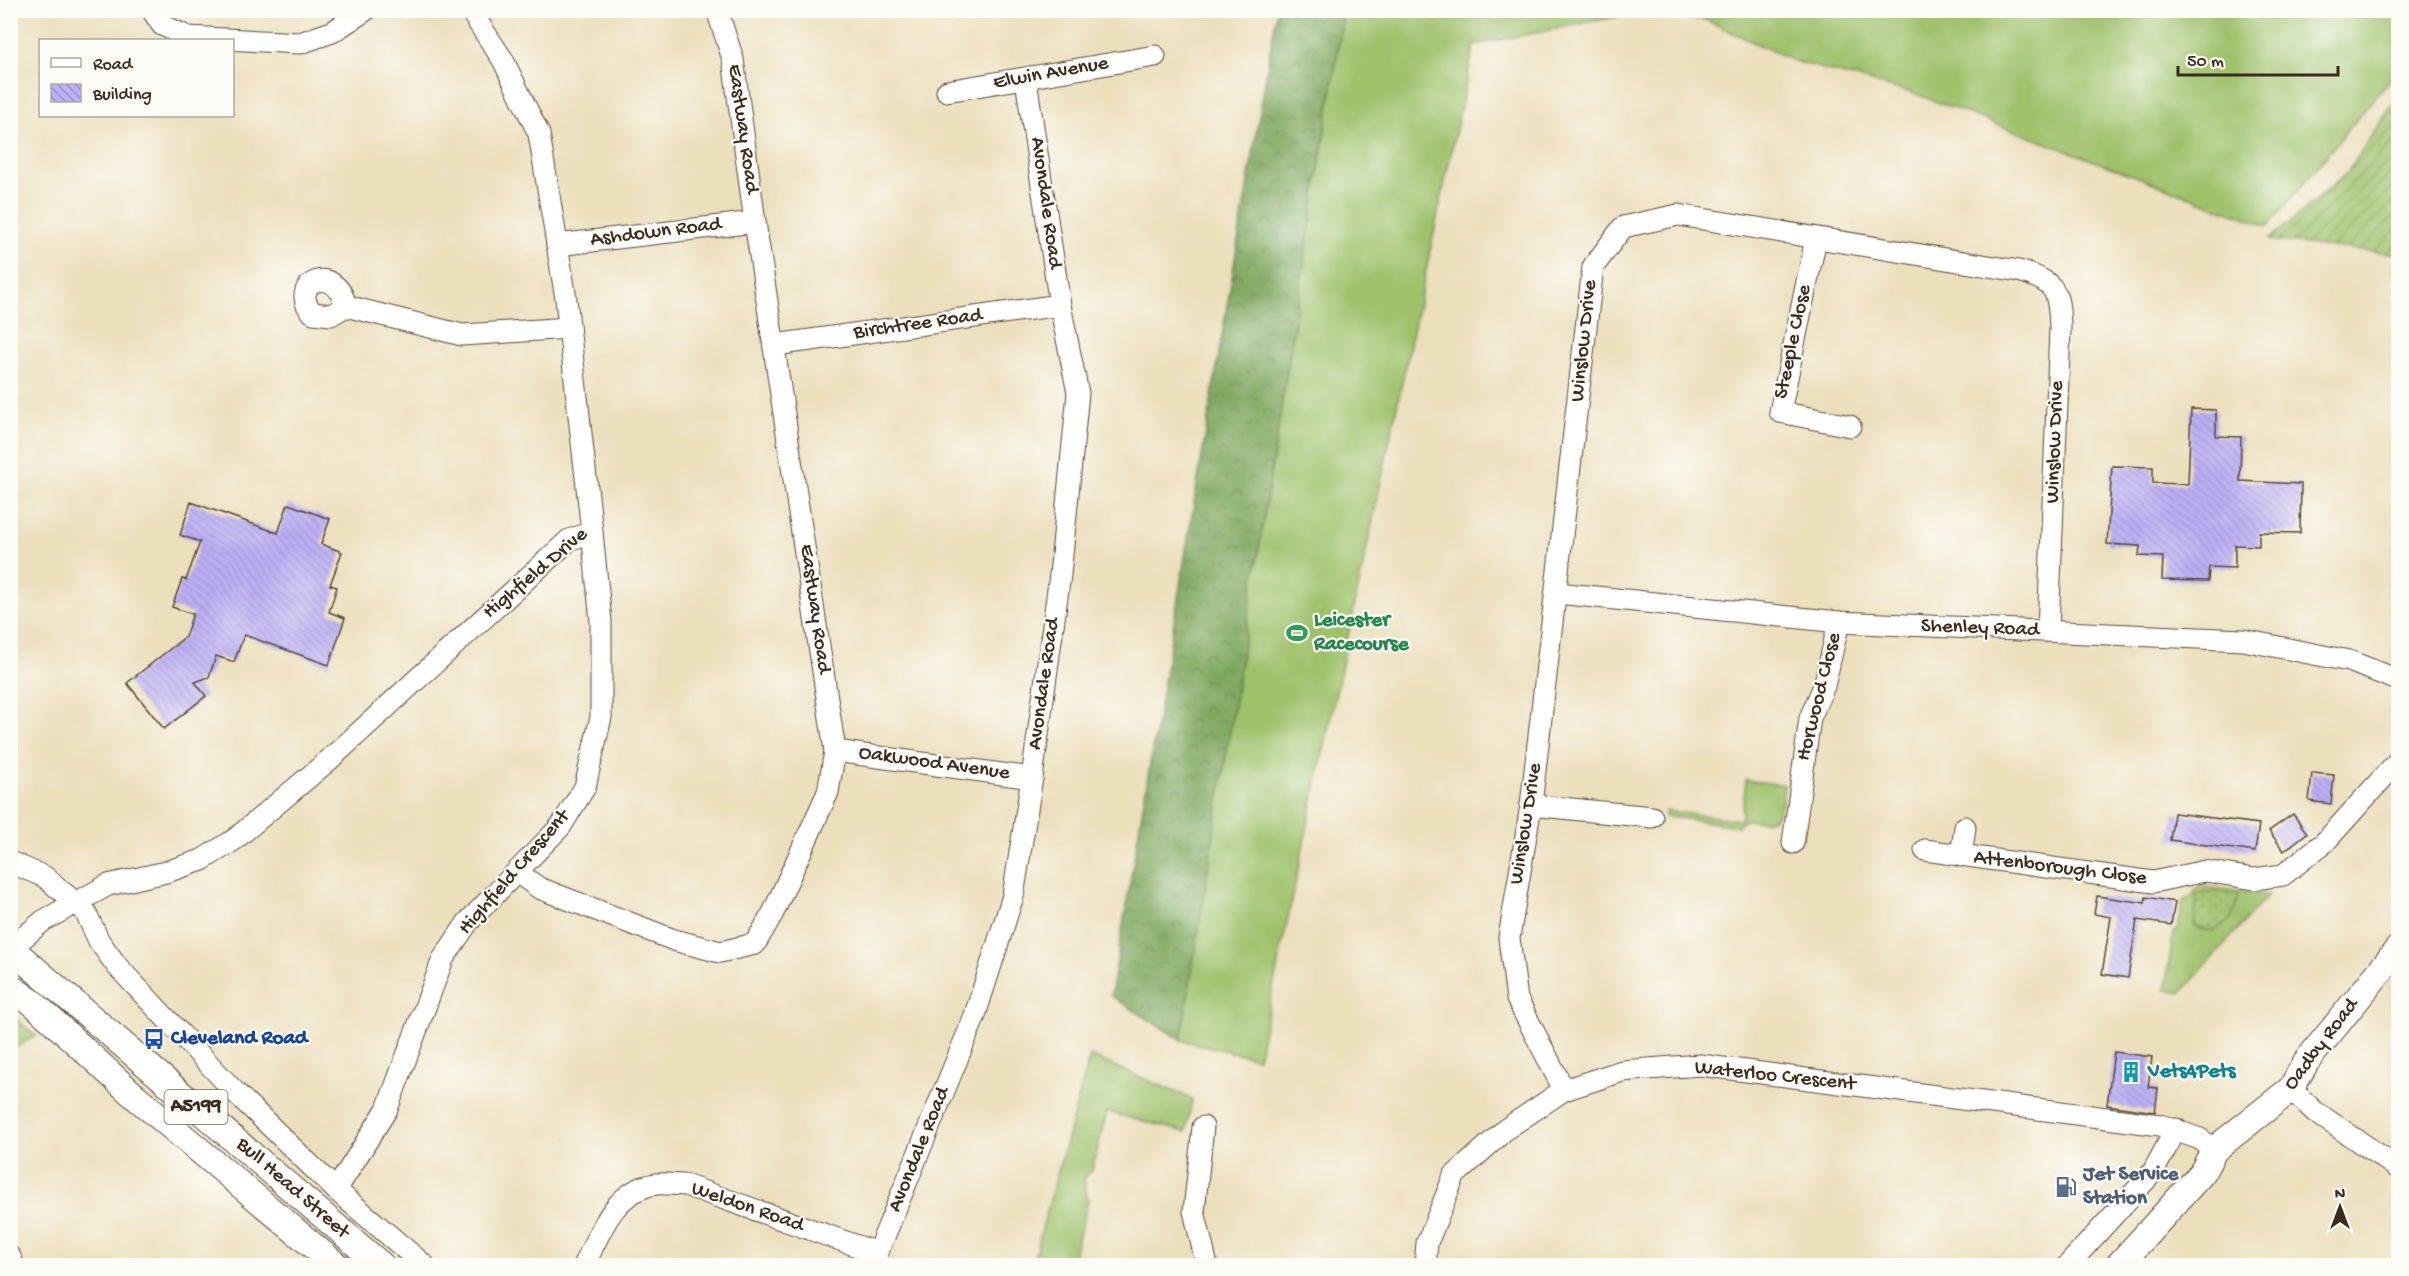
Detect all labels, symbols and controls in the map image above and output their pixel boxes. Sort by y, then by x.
legend [39,39,234,117]
scale bar [2178,39,2338,77]
street label: Elwin Avenue [991,51,1112,96]
text: 50 m [2187,52,2224,73]
text: Road [93,55,134,76]
street label: Eastway Road [721,63,764,197]
text: Building [92,85,152,106]
street label: Avondale Road [1023,136,1067,272]
street label: Ashdown Road [589,212,725,253]
street label: Winslow Drive [1566,278,1604,403]
street label: Steeple Close [1770,281,1819,401]
street label: Birchtree Road [851,303,986,347]
street label: Winslow Drive [2041,379,2071,504]
street label: Highfield Drive [478,522,594,625]
street label: Eastway Road [793,543,836,677]
place label: Leicester Racecourse [1313,609,1410,658]
street label: Shenley Road [1920,614,2041,644]
street label: Avondale Road [1023,615,1067,751]
sports icon: Leicester Racecourse [1285,621,1309,645]
street label: Horwood Close [1792,629,1848,764]
street label: Oakwood Avenue [857,741,1012,787]
street label: Winslow Drive [1505,760,1549,887]
street label: Highfield Crescent [454,804,578,941]
street label: Attenborough Close [1972,846,2149,892]
street label: Oadby Road [2279,993,2366,1096]
bus stop icon: Cleveland Road [142,1027,166,1051]
place label: Cleveland Road [170,1027,310,1052]
street label: Waterloo Crescent [1693,1056,1859,1098]
building icon: Vets4Pets [2119,1060,2143,1084]
place label: Vets4Pets [2147,1060,2237,1085]
street label: Avondale Road [884,1082,957,1216]
road number: A5199 [164,1090,228,1124]
street label: Bull Head Street [229,1132,356,1247]
place label: Jet Service Station [2082,1163,2179,1212]
fuel station icon: Jet Service Station [2054,1175,2078,1199]
street label: Weldon Road [687,1177,808,1239]
north arrow [2310,1177,2370,1237]
text: N [2335,1186,2346,1205]

